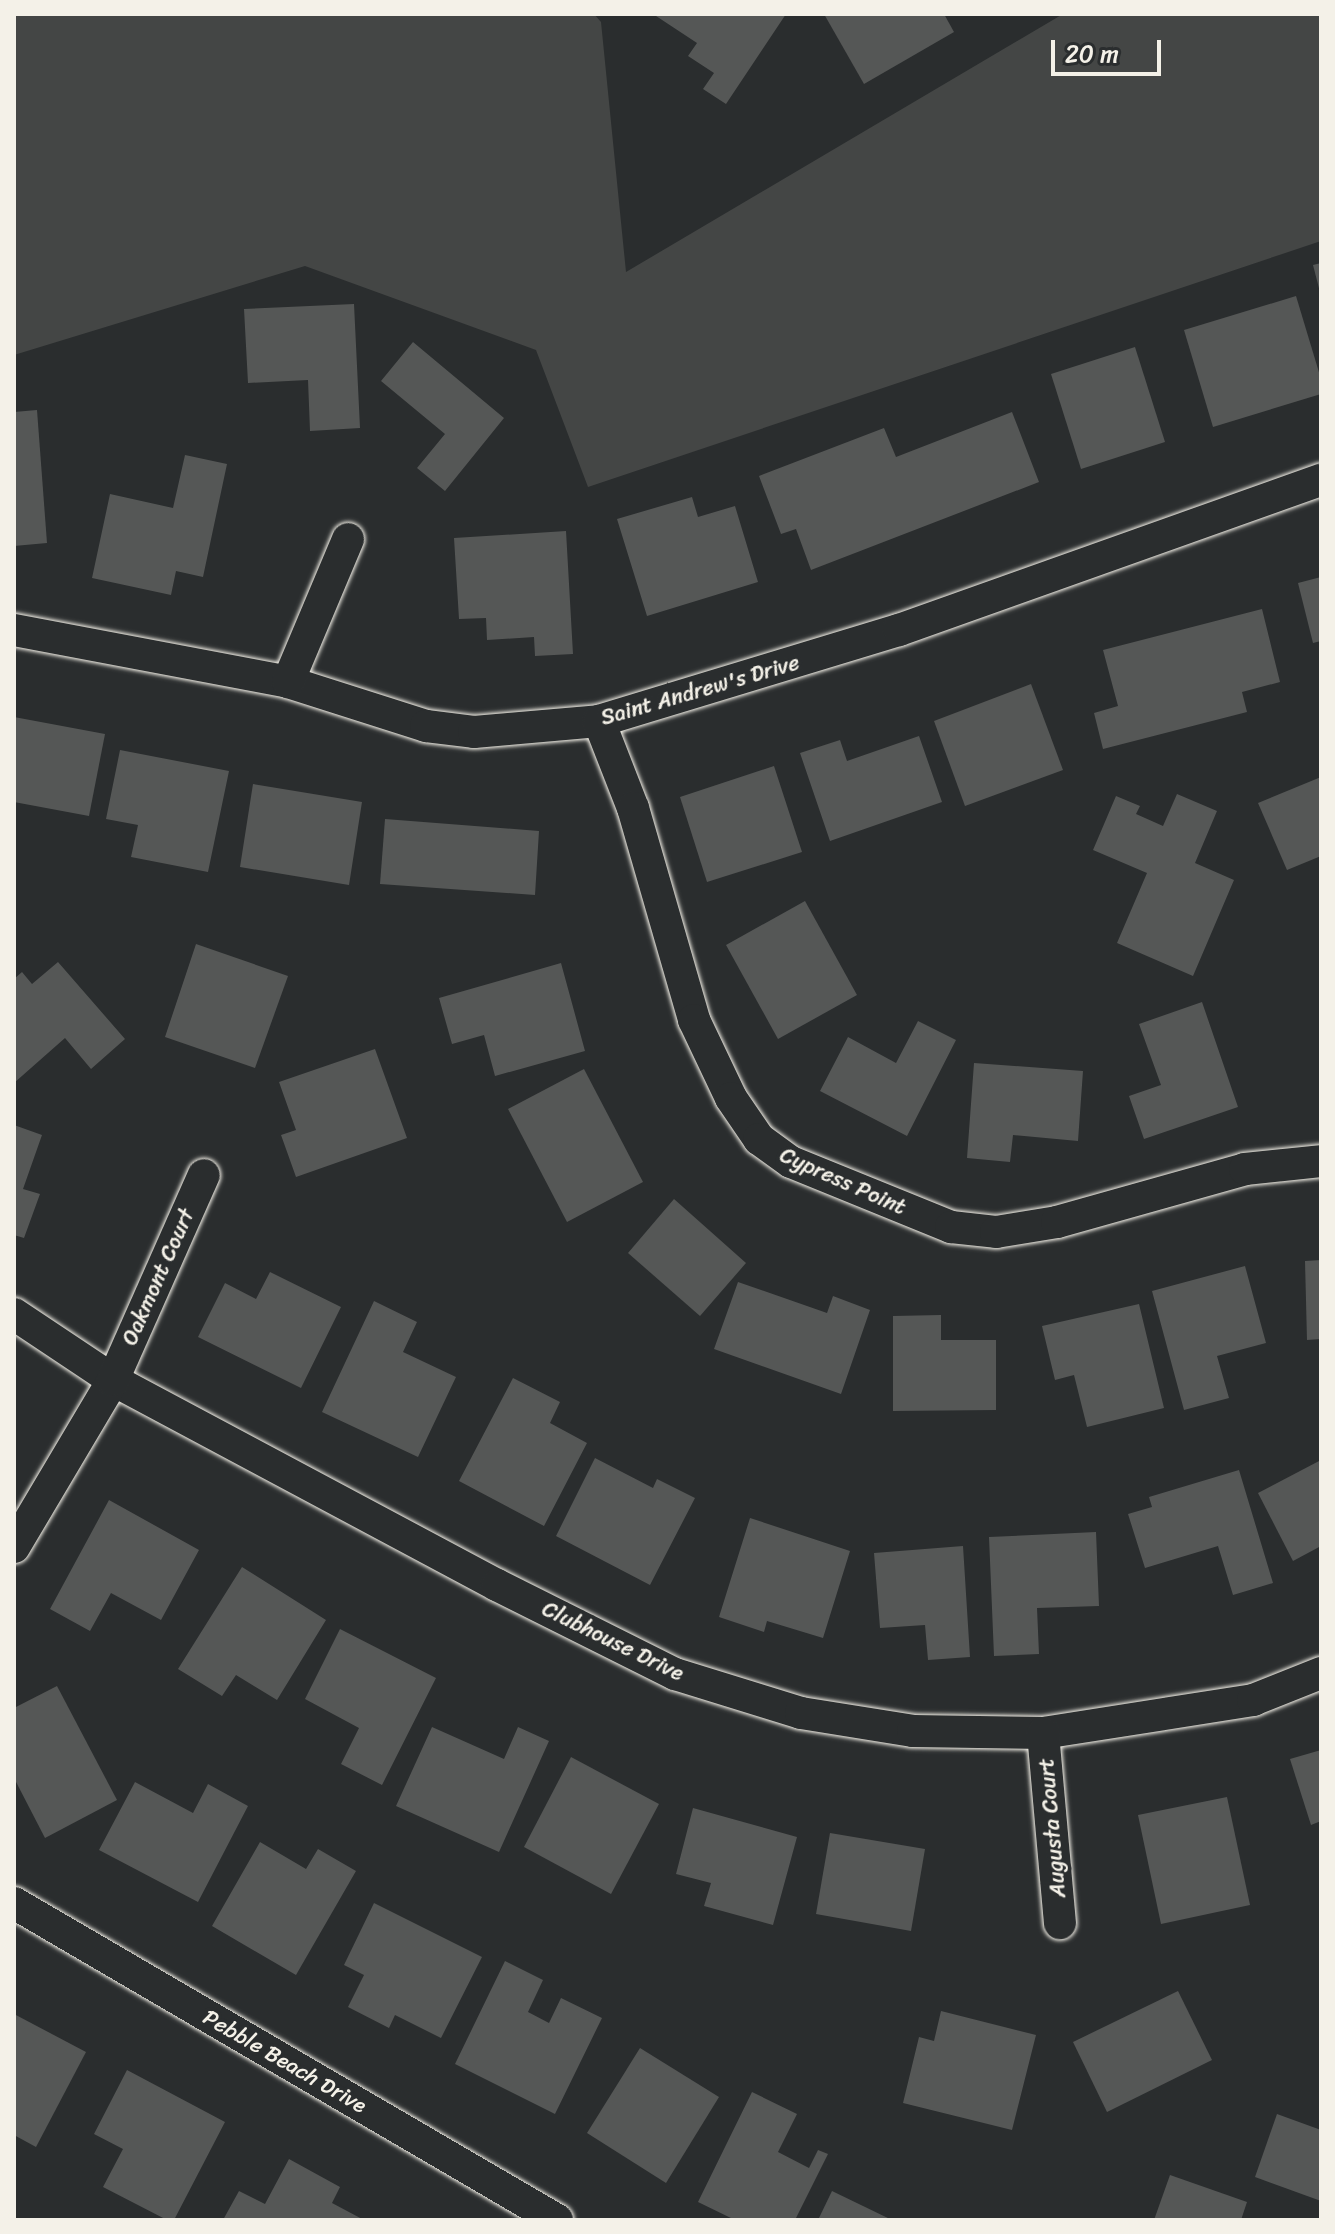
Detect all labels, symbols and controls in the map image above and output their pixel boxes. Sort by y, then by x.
scale bar [1055,24,1165,74]
text: 20 m [1065,33,1119,75]
street label: Saint Andrew's Drive [598,649,802,731]
street label: Cypress Point [776,1141,910,1221]
street label: Oakmont Court [116,1204,200,1350]
street label: Clubhouse Drive [538,1595,688,1687]
street label: Augusta Court [1033,1757,1071,1899]
street label: Pebble Beach Drive [198,2003,372,2119]

